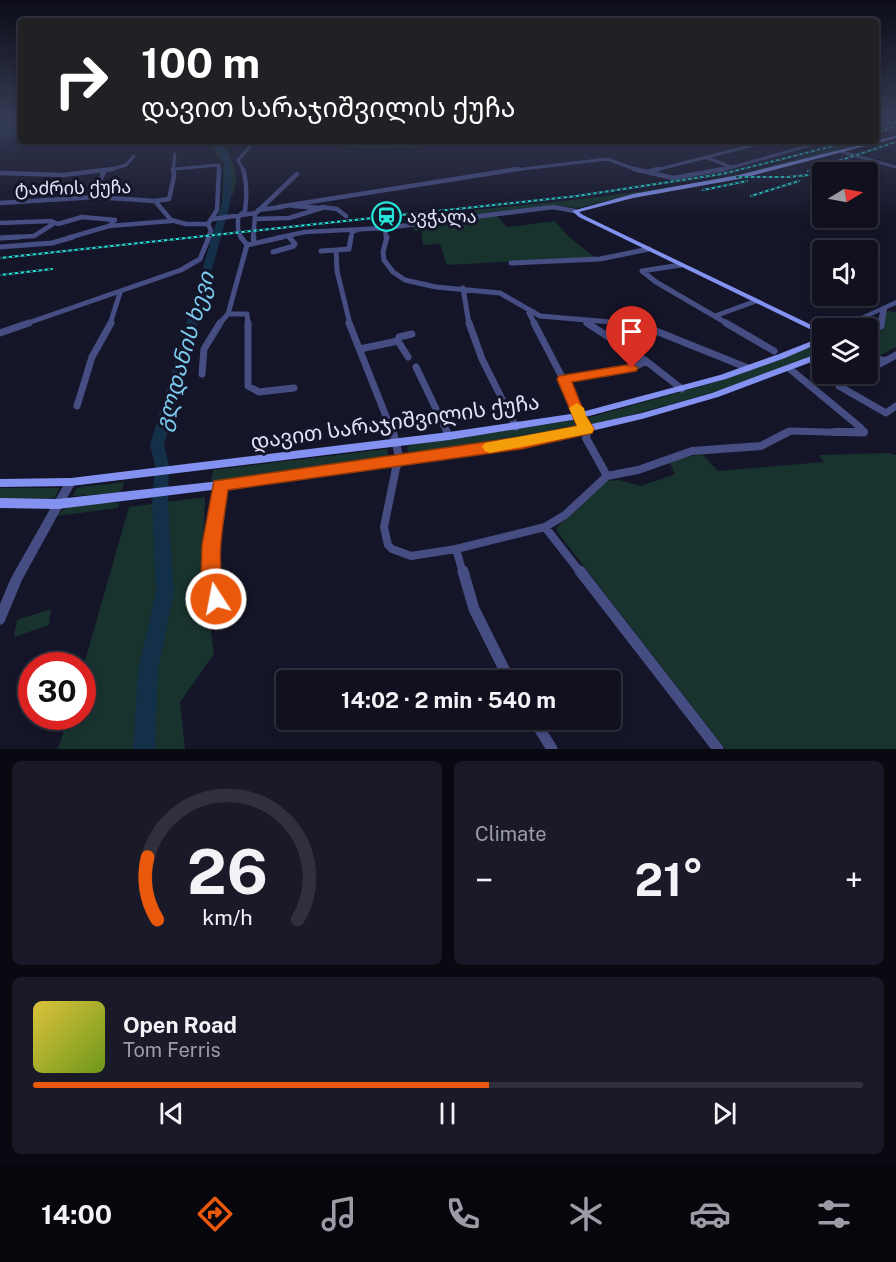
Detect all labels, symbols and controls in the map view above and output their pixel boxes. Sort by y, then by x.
text: 100 m [141,38,260,87]
icon: right [42,42,120,120]
text: დავით სარაჯიშვილის ქუჩა [141,91,516,123]
north arrow [812,162,878,228]
map controls [812,162,878,384]
street label: ტაძრის ქუჩა [14,176,132,200]
station icon: ავჭალა [370,201,402,233]
place label: ავჭალა [407,206,477,228]
button: sound [812,240,878,306]
water label: გლდანის ხევი [149,267,220,434]
pin [606,306,657,368]
icon: arrive [615,315,648,348]
button: layers [812,318,878,384]
street label: დავით სარაჯიშვილის ქუჩა [249,389,541,455]
position arrow [184,567,248,631]
speed limit sign: 30 [18,652,96,730]
text: 14:02 · 2 min · 540 m [341,687,556,713]
text: Climate [475,822,547,846]
text: 26 [187,835,267,908]
text: 21° [634,853,704,906]
text: − [475,861,493,899]
text: + [845,861,863,899]
text: km/h [202,905,252,930]
text: Open Road [123,1012,237,1038]
text: Tom Ferris [123,1038,221,1062]
icon: previous [155,1097,188,1130]
icon: pause [431,1097,464,1130]
icon: next [708,1097,741,1130]
icon: directions [194,1193,236,1235]
icon: music [318,1193,360,1235]
icon: phone [442,1193,484,1235]
icon: climate [565,1193,607,1235]
icon: car [689,1193,731,1235]
icon: filters [813,1193,855,1235]
text: 14:00 [41,1198,112,1230]

